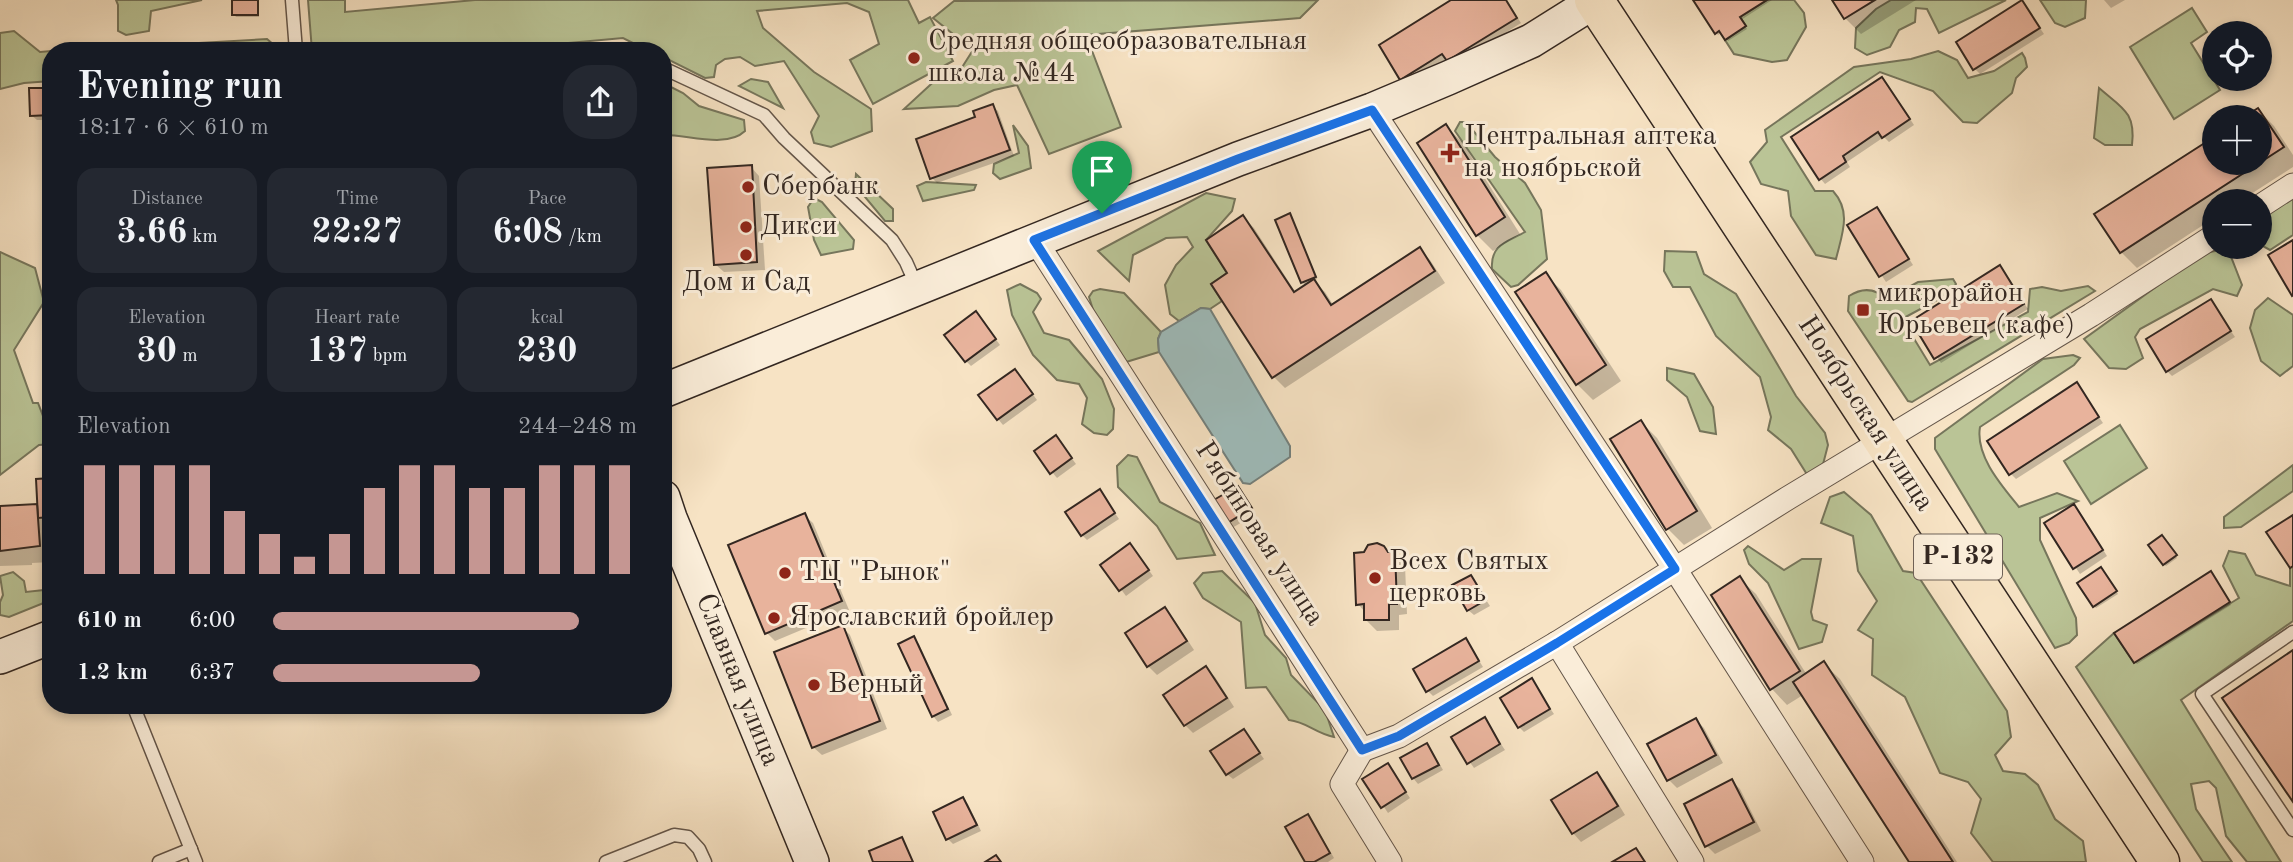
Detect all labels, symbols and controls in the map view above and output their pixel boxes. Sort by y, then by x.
map controls [2202,21,2272,259]
button: locate [2202,21,2272,91]
place label: Средняя общеобразовательная школа №44 [928,28,1307,88]
marker: Средняя общеобразовательная школа №44 [906,50,922,66]
button: share [563,65,637,139]
text: Evening run [77,69,283,107]
button: + [2202,105,2272,175]
text: 18:17 · 6 × 610 m [77,116,269,139]
place label: Центральная аптека на ноябрьской [1464,123,1717,183]
pin [1072,141,1132,213]
marker: Центральная аптека на ноябрьской [1442,145,1458,161]
icon: arrive [1083,152,1121,190]
place label: Сбербанк [762,173,879,201]
marker: Сбербанк [740,179,756,195]
button: − [2202,189,2272,259]
text: Distance [131,190,203,209]
text: Time [336,190,378,209]
text: Pace [528,190,566,209]
place label: Дикси [760,213,837,241]
text: 3.66 [117,215,187,250]
text: 22:27 [311,215,403,250]
text: 6:08 [492,215,563,250]
marker: Дикси [738,219,754,235]
text: km [187,228,218,247]
text: /km [563,228,602,247]
marker: Дом и Сад [738,247,754,263]
place label: Дом и Сад [682,269,810,297]
place label: микрорайон Юрьевец (кафе) [1877,280,2075,340]
marker: микрорайон Юрьевец (кафе) [1855,302,1871,318]
text: Elevation [128,309,206,328]
text: Heart rate [314,309,400,328]
text: kcal [531,309,563,328]
street label: Ноябрьская улица [1792,312,1938,517]
text: 30 [136,334,177,369]
text: 137 [307,334,367,369]
text: 230 [517,334,577,369]
text: m [177,347,198,366]
text: bpm [367,347,407,366]
text: Elevation [77,415,171,438]
text: 244–248 m [518,415,637,438]
street label: Рябиновая улица [1189,437,1329,631]
road number: Р-132 [1914,534,2002,580]
place label: Всех Святых церковь [1389,548,1549,608]
place label: ТЦ "Рынок" [799,559,951,587]
marker: ТЦ "Рынок" [777,565,793,581]
marker: Всех Святых церковь [1367,570,1383,586]
street label: Славная улица [690,590,784,770]
place label: Ярославский бройлер [788,604,1054,632]
text: 610 m [77,609,142,632]
text: 6:00 [189,609,235,632]
marker: Ярославский бройлер [766,610,782,626]
text: 1.2 km [77,661,148,684]
text: 6:37 [189,661,235,684]
place label: Верный [828,671,924,699]
marker: Верный [806,677,822,693]

